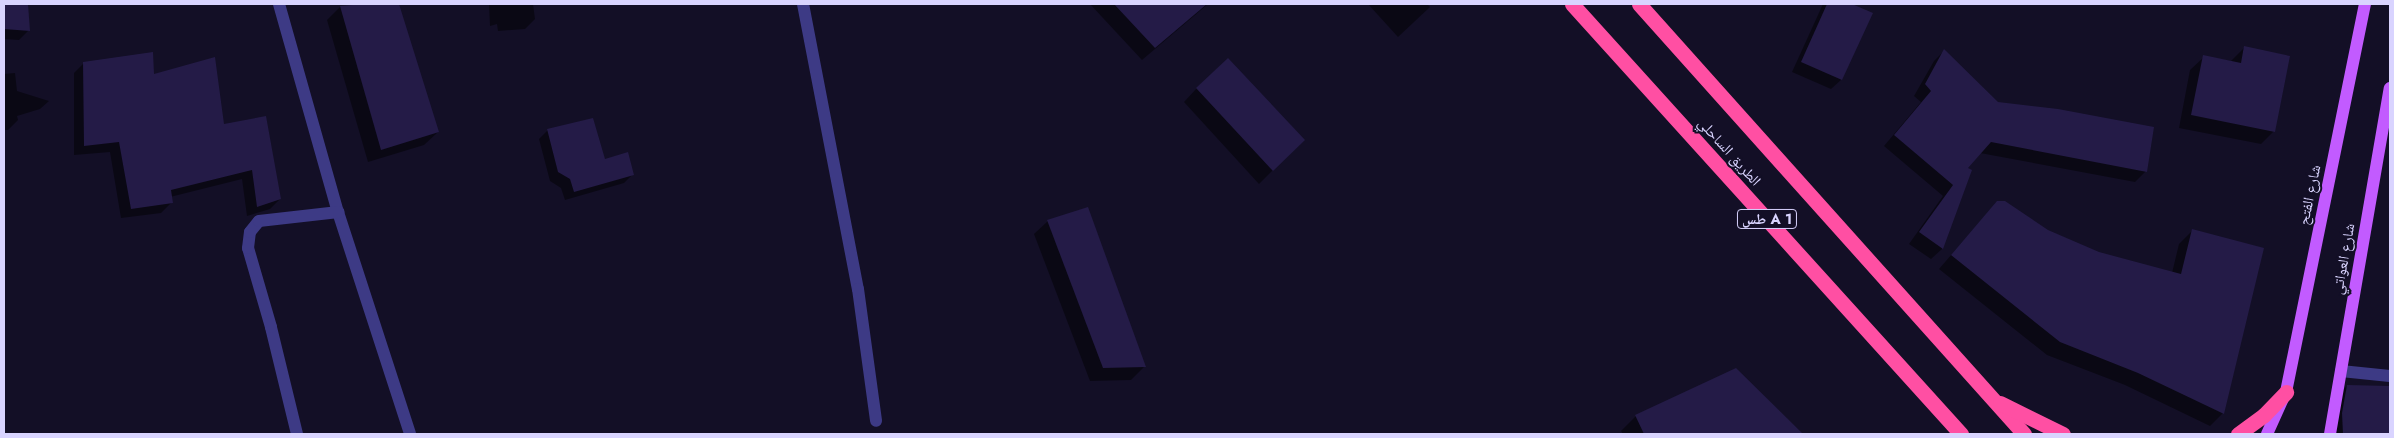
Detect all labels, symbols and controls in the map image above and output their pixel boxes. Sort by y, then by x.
street label: الطريق الساحلي [1694,114,1764,190]
street label: شارع الفتح [2295,163,2325,227]
road number: طس A 1 [1736,208,1798,230]
street label: شارع العواتي [2329,222,2359,296]

